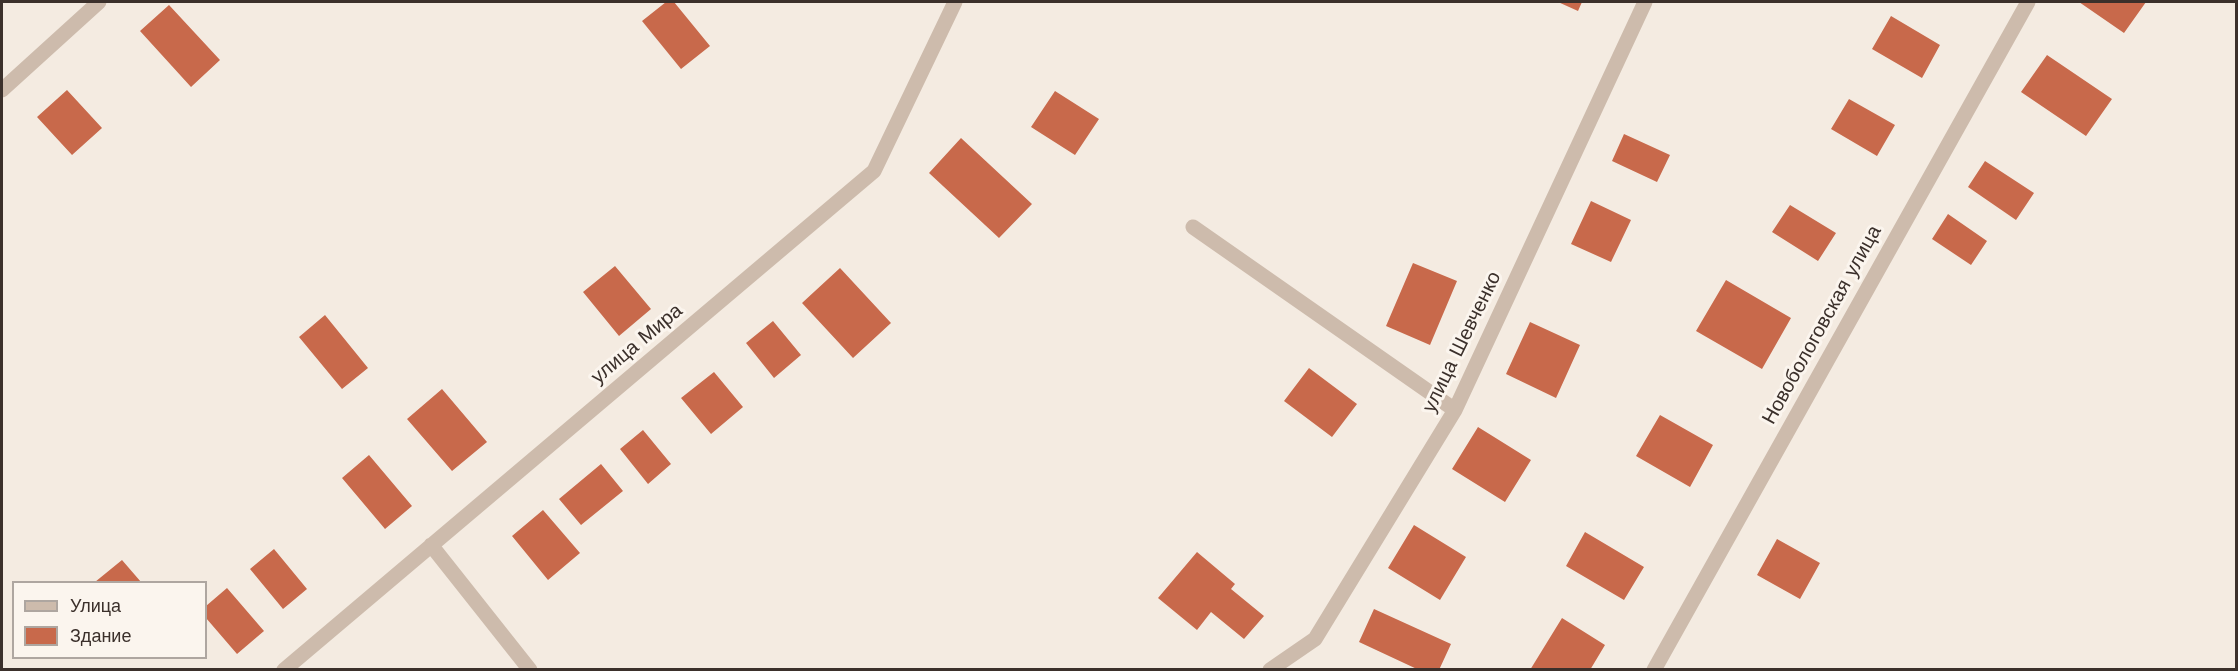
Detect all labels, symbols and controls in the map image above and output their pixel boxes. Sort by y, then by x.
street label: Новобологовская улица [1757,221,1887,429]
street label: улица Шевченко [1418,268,1506,416]
street label: улица Мира [586,299,688,389]
legend [12,581,207,659]
text: Улица [70,595,121,616]
text: Здание [70,625,131,646]

